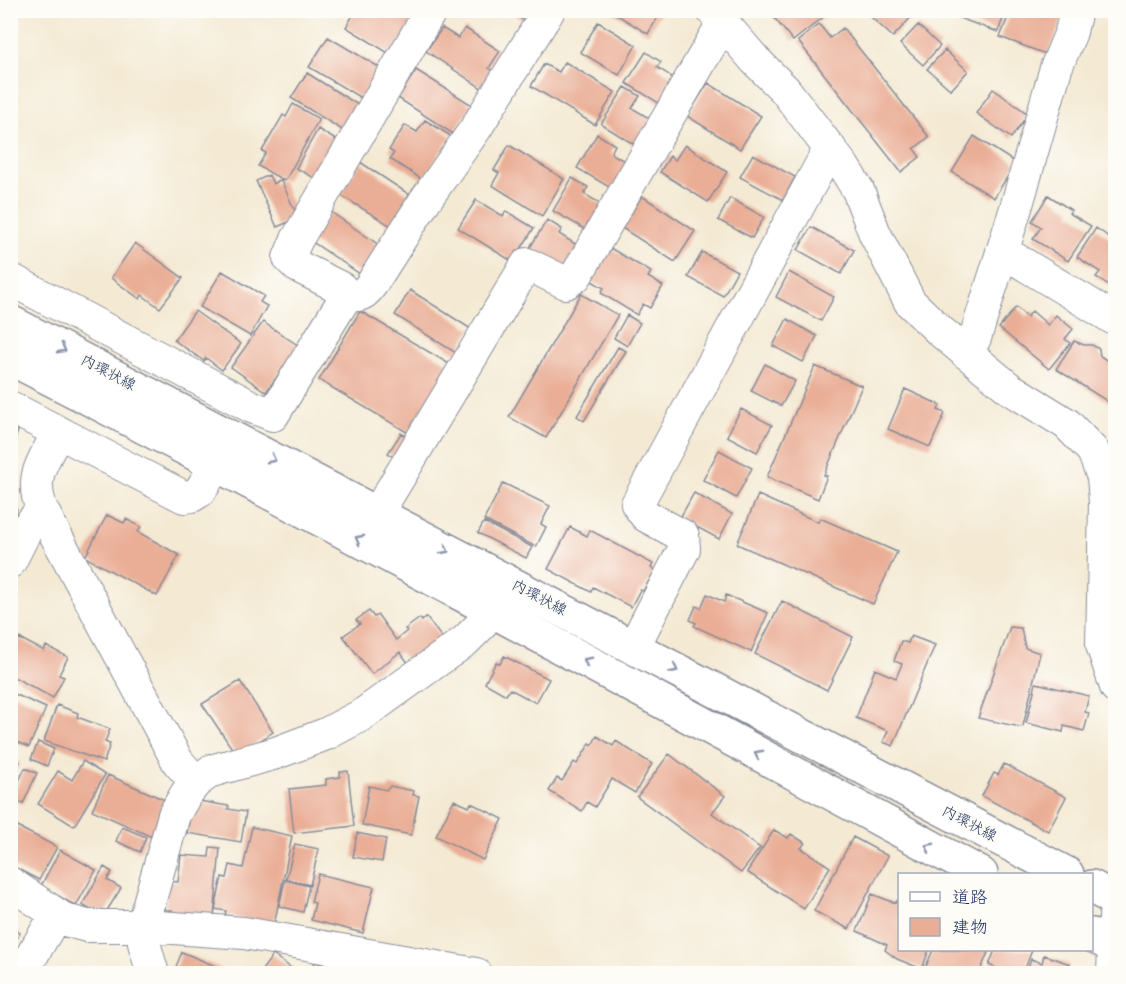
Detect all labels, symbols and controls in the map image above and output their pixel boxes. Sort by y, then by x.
one-way arrow [56,342,67,354]
street label: 内環状線 [76,348,140,398]
one-way arrow [266,452,277,463]
one-way arrow [355,535,365,546]
one-way arrow [439,542,450,554]
street label: 内環状線 [507,573,571,623]
one-way arrow [582,657,593,668]
one-way arrow [668,662,678,673]
one-way arrow [754,750,764,761]
street label: 内環状線 [937,799,1001,849]
one-way arrow [925,843,936,854]
legend [898,873,1093,951]
text: 道路 [952,884,988,913]
text: 建物 [952,914,988,943]

